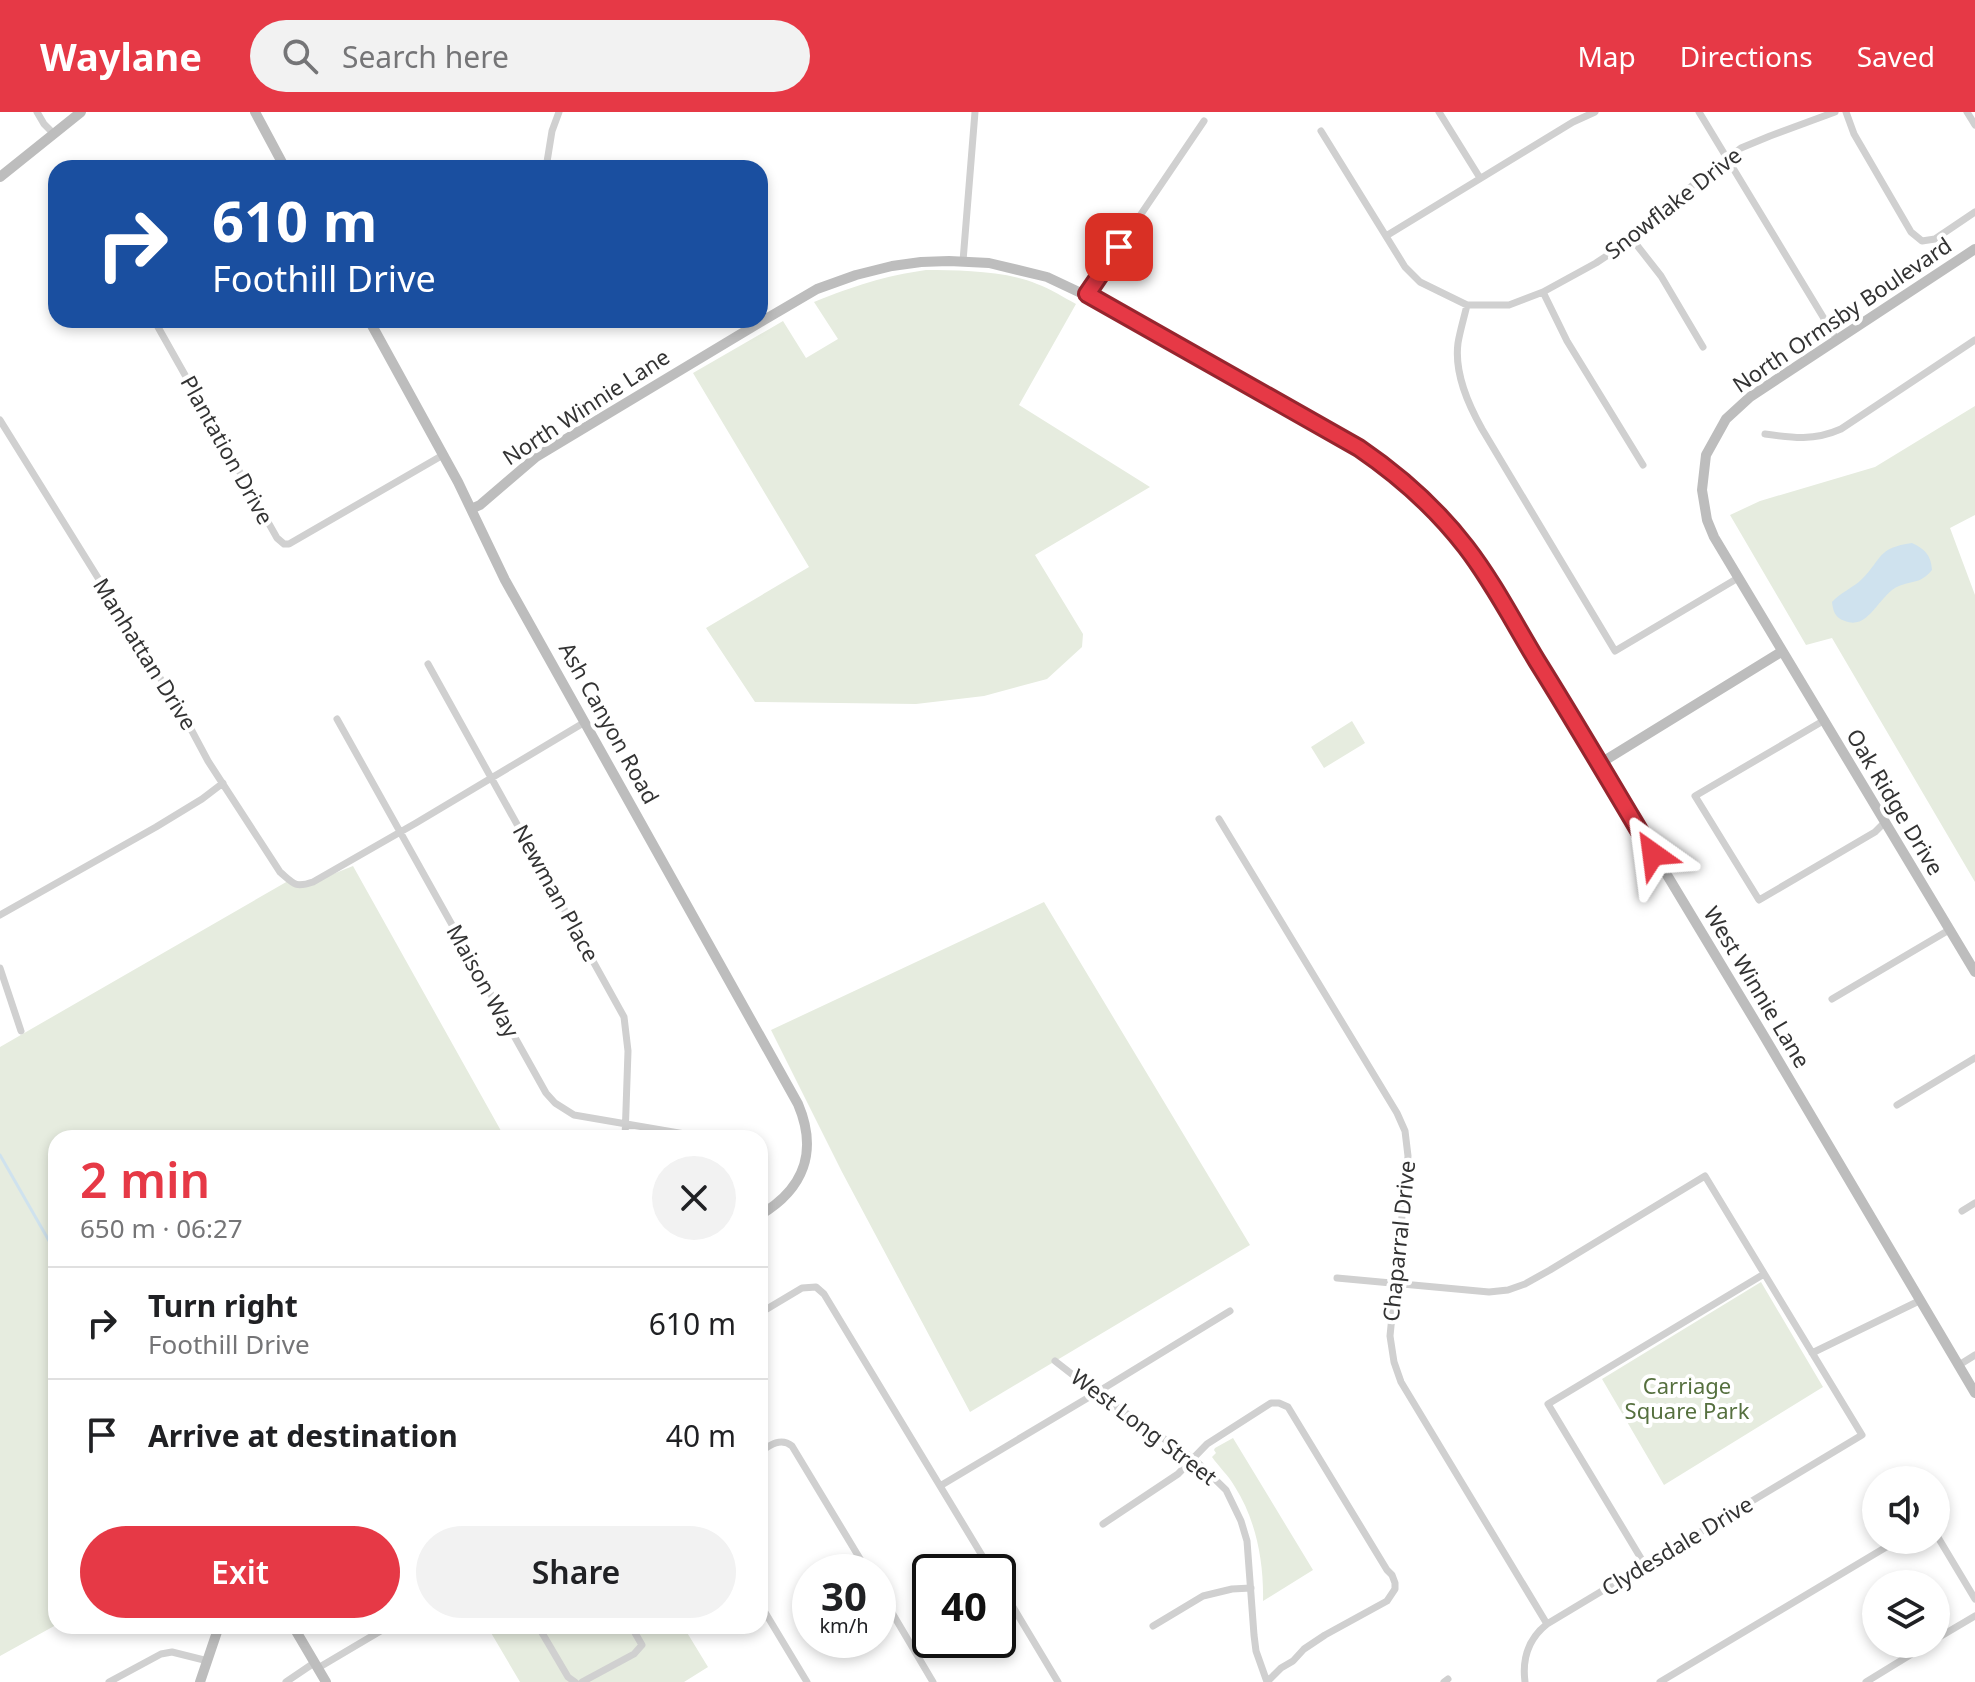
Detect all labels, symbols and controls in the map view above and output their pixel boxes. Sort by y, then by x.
search box [250,20,810,92]
text: Waylane [40,30,202,82]
icon: search [278,34,322,78]
text: Search here [342,36,509,77]
text: Map [1577,37,1636,75]
text: Directions [1680,37,1813,75]
text: Saved [1857,37,1935,75]
street label: Snowflake Drive [1598,139,1747,265]
text: 610 m [212,182,377,258]
icon: right [80,192,184,296]
pin [1085,213,1153,281]
icon: arrive [1097,225,1141,269]
street label: North Ormsby Boulevard [1726,230,1957,399]
text: Foothill Drive [212,254,436,303]
street label: North Winnie Lane [496,341,675,471]
street label: Plantation Drive [175,370,281,529]
street label: Manhattan Drive [87,572,205,735]
street label: Ash Canyon Road [553,636,667,809]
street label: Oak Ridge Drive [1840,723,1951,880]
position arrow [1611,812,1695,896]
street label: Newman Place [507,819,607,966]
street label: West Winnie Lane [1698,900,1818,1073]
street label: Maison Way [441,919,528,1043]
text: 2 min [80,1147,210,1212]
button: close [652,1156,736,1240]
street label: Chaparral Drive [1375,1159,1421,1323]
text: 650 m · 06:27 [80,1210,243,1246]
text: Turn right [148,1285,298,1326]
icon: right [80,1301,124,1345]
text: 610 m [649,1303,736,1344]
text: Foothill Drive [148,1326,310,1362]
street label: West Long Street [1065,1361,1224,1491]
park label: Carriage Square Park [1625,1370,1750,1425]
icon: arrive [80,1413,124,1457]
text: Arrive at destination [148,1415,458,1456]
text: 40 m [666,1415,736,1456]
map controls [1862,1466,1950,1658]
button: sound [1862,1466,1950,1554]
street label: Clydesdale Drive [1595,1488,1758,1602]
button: Exit [80,1526,400,1618]
button: Share [416,1526,736,1618]
speed limit sign: 40 [912,1554,1016,1658]
text: 30 [821,1568,867,1623]
button: layers [1862,1570,1950,1658]
text: km/h [819,1612,869,1639]

